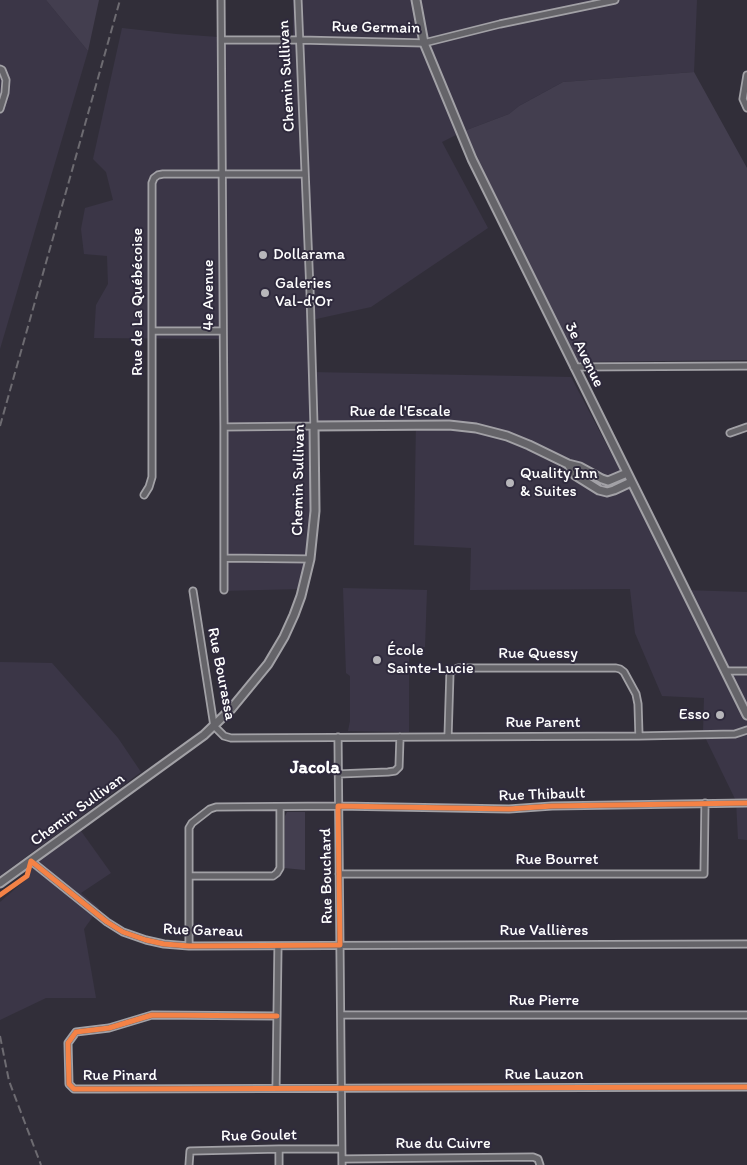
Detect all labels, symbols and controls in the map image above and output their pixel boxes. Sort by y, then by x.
street label: Rue Germain [332,18,420,38]
street label: Chemin Sullivan [274,20,300,132]
street label: Rue de La Québécoise [128,228,148,376]
place label: Dollarama [273,245,345,265]
marker: Dollarama [257,249,269,261]
street label: 4e Avenue [199,260,219,330]
place label: Galeries Val-d'Or [275,274,333,312]
marker: Galeries Val-d'Or [259,287,271,299]
street label: 3e Avenue [560,319,608,391]
street label: Rue de l'Escale [349,402,451,422]
street label: Chemin Sullivan [288,424,310,536]
place label: Quality Inn & Suites [520,464,598,502]
marker: Quality Inn & Suites [504,477,516,489]
street label: Rue Bourassa [203,626,239,722]
place label: École Sainte-Lucie [387,641,474,679]
street label: Rue Quessy [498,644,578,664]
marker: École Sainte-Lucie [371,654,383,666]
place label: Esso [679,705,710,725]
marker: Esso [714,709,726,721]
street label: Rue Parent [505,713,581,733]
district label: Jacola [290,757,340,779]
street label: Chemin Sullivan [27,769,129,851]
street label: Rue Thibault [498,784,586,806]
street label: Rue Bouchard [317,828,337,924]
street label: Rue Bourret [515,850,599,870]
street label: Rue Gareau [163,920,243,942]
street label: Rue Vallières [500,921,588,941]
street label: Rue Pierre [509,991,579,1011]
street label: Rue Lauzon [505,1065,583,1085]
street label: Rue Pinard [83,1066,157,1086]
street label: Rue Goulet [221,1126,297,1146]
street label: Rue du Cuivre [395,1134,491,1154]

